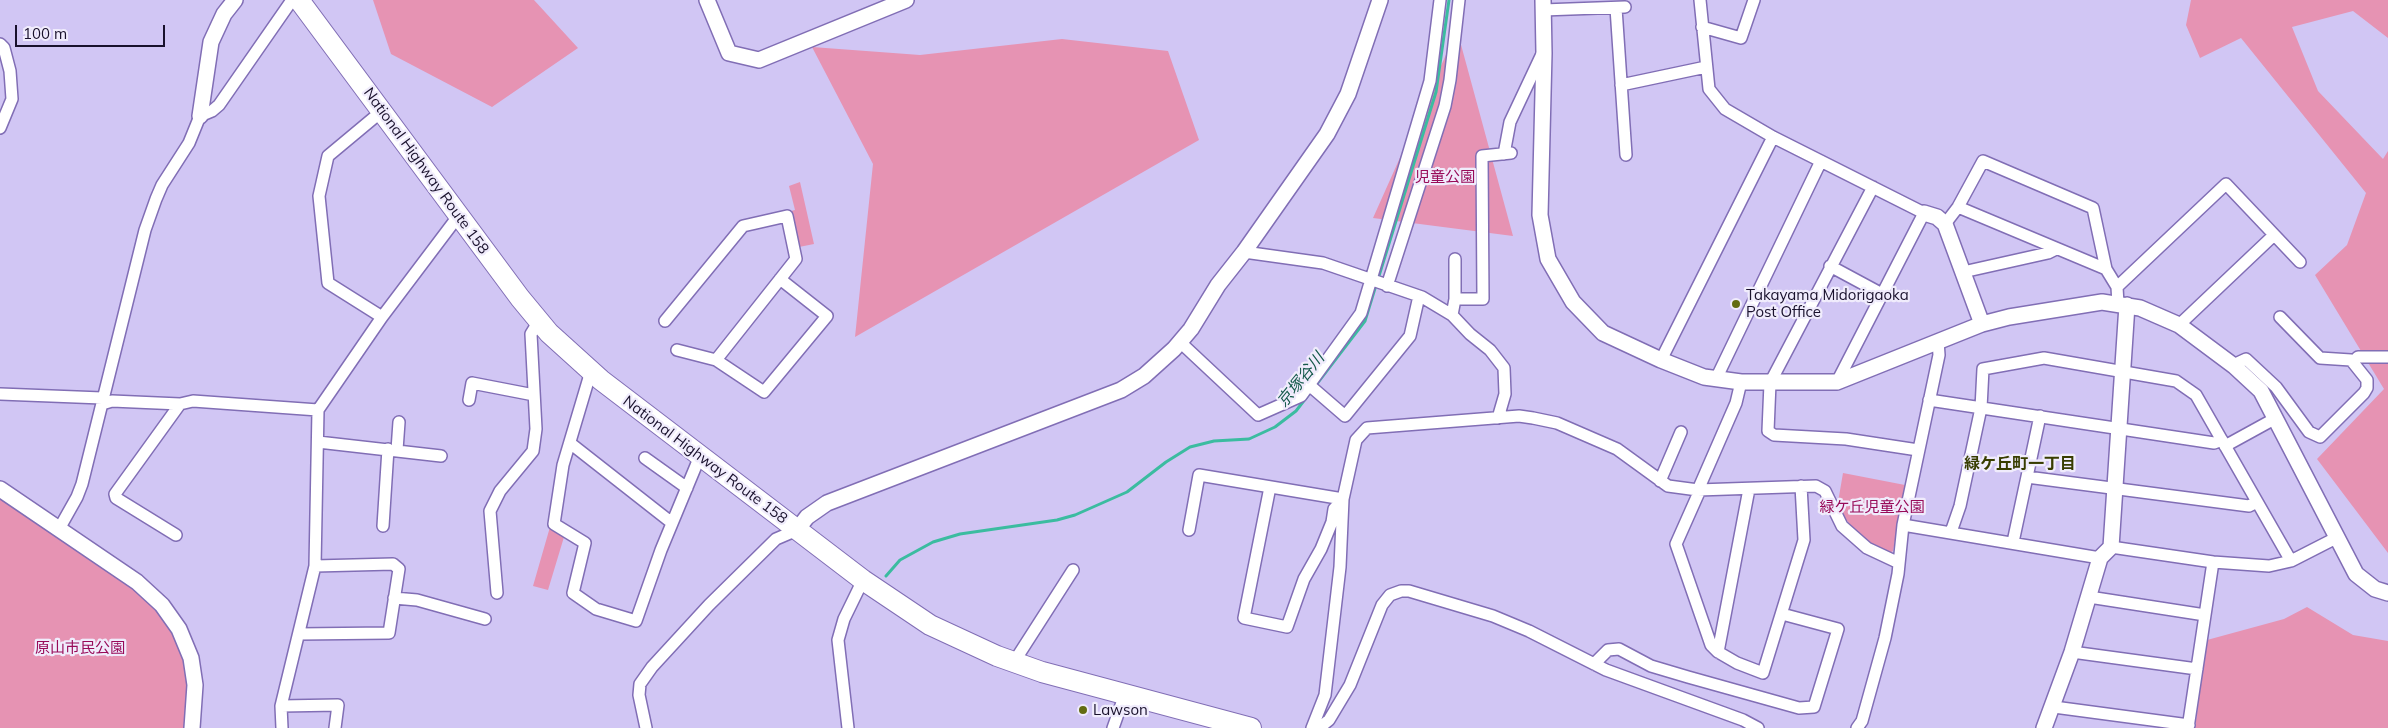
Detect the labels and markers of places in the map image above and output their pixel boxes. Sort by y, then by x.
place label: Takayama Midorigaoka Post Office [1746,286,1909,321]
marker: Takayama Midorigaoka Post Office [1730,298,1742,310]
place label: Lawson [1093,701,1148,719]
marker: Lawson [1077,704,1089,716]

